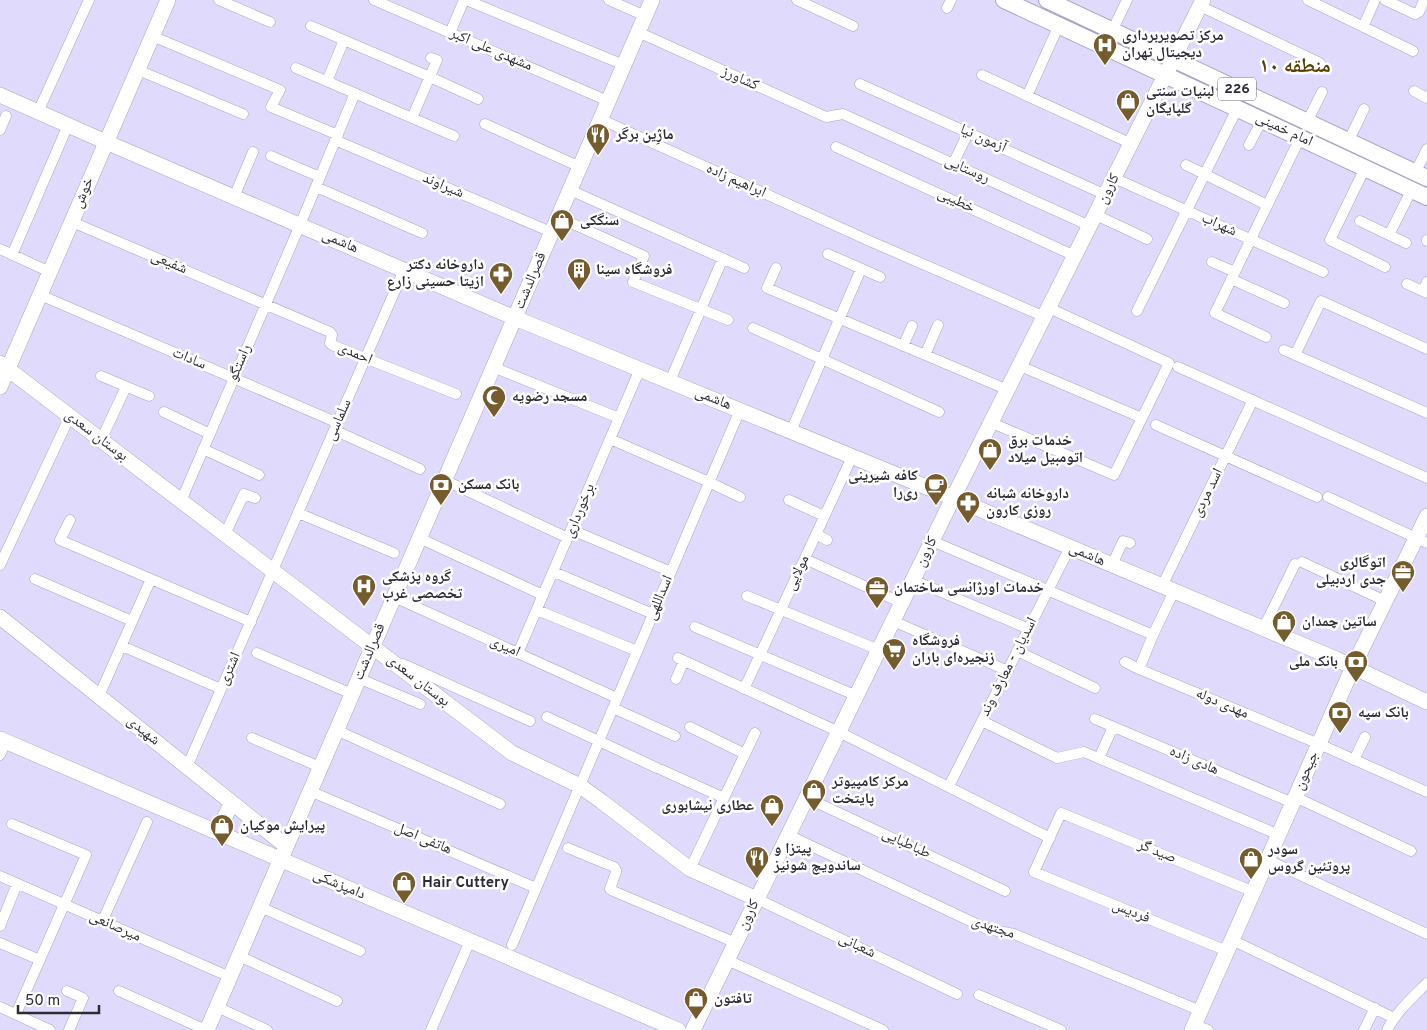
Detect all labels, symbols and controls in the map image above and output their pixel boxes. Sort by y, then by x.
street label: مشهدی علی اکبر [446,24,535,76]
place label: مرکز تصویربرداری دیجیتال تهران [1122,27,1224,63]
hospital icon: مرکز تصویربرداری دیجیتال تهران [1092,32,1118,66]
district label: منطقه ۱۰ [1259,54,1331,80]
street label: کشاورز [718,62,761,96]
road number: 226 [1218,78,1256,100]
place label: لبنیات سنتی گلپایگان [1146,83,1214,119]
shop icon: لبنیات سنتی گلپایگان [1115,88,1141,122]
street label: امام خمینی [1252,109,1316,151]
street label: آزمون نیا [957,120,1010,158]
restaurant icon: ماژِین برگر [585,122,611,156]
place label: ماژِین برگر [615,126,674,145]
street label: روستایی [942,152,993,188]
street label: ابراهیم زاده [703,159,769,203]
street label: شیراوند [419,169,467,203]
street label: کارون [1093,171,1125,207]
street label: خوش [69,174,99,211]
street label: خطیبی [934,184,978,218]
shop icon: سنگکی [549,208,575,242]
street label: شهراب [1198,209,1240,241]
place label: سنگکی [580,212,619,231]
street label: هاشمی [319,226,361,258]
street label: شفیعی [148,247,190,279]
street label: قصرالدشت [511,250,551,312]
place label: داروخانه دکتر ازیتا حسینی زارع [387,256,484,292]
building icon: فروشگاه سینا [566,257,592,291]
pharmacy icon: داروخانه دکتر ازیتا حسینی زارع [488,261,514,295]
place label: فروشگاه سینا [596,261,672,280]
street label: احمدی [335,338,375,370]
street label: راستگو [224,341,256,384]
street label: سادات [169,343,209,375]
street label: هاشمی [692,383,734,415]
mosque icon: مسجد رضویه [481,384,507,418]
place label: مسجد رضویه [512,388,587,407]
street label: سلماسی [321,396,357,444]
street label: بوستان سعدی [60,406,132,466]
place label: خدمات برق اتومبیل میلاد [1008,432,1083,468]
shop icon: خدمات برق اتومبیل میلاد [977,437,1003,471]
street label: اسد مردی [1188,465,1228,521]
place label: کافه شیرینی ری‌را [848,467,918,503]
bank icon: بانک مسکن [428,472,454,506]
cafe icon: کافه شیرینی ری‌را [923,472,949,506]
place label: بانک مسکن [458,476,519,495]
street label: برخورداری [560,481,600,541]
place label: داروخانه شبانه روزی کارون [986,485,1069,521]
pharmacy icon: داروخانه شبانه روزی کارون [955,490,981,524]
street label: کارون [912,534,942,570]
street label: هاشمی [1066,539,1108,571]
street label: مولایی [782,552,815,594]
place label: اتوگالری جدی اردبیلی [1316,554,1386,590]
office icon: اتوگالری جدی اردبیلی [1390,559,1416,593]
place label: گروه پزشکی تخصصی غرب [382,568,462,604]
hospital icon: گروه پزشکی تخصصی غرب [351,573,377,607]
street label: اسداللهی [642,573,678,623]
office icon: خدمات اورژانسی ساختمان [864,575,890,609]
place label: خدمات اورژانسی ساختمان [894,579,1044,598]
shop icon: ساتین چمدان [1271,609,1297,643]
place label: ساتین چمدان [1302,613,1377,632]
street label: اسدیان - معارف وند [976,614,1042,720]
street label: قصرالدشت [350,621,390,683]
street label: امیری [487,632,523,662]
place label: فروشگاه زنجیره‌ای باران [912,632,995,668]
supermarket icon: فروشگاه زنجیره‌ای باران [881,637,907,671]
bank icon: بانک ملی [1343,649,1369,683]
street label: اشتری [214,650,246,688]
street label: بوستان سعدی [383,650,453,712]
place label: بانک ملی [1289,653,1338,672]
street label: مهدی دوله [1193,684,1251,724]
bank icon: بانک سپه [1327,700,1353,734]
place label: بانک سپه [1358,704,1409,723]
street label: شهیدی [122,712,164,750]
street label: هادی زاده [1166,742,1222,780]
street label: جیحون [1290,748,1324,793]
place label: مرکز کامپیوتر پایتخت [831,773,909,809]
shop icon: مرکز کامپیوتر پایتخت [801,778,827,812]
shop icon: عطاری نیشابوری [759,793,785,827]
place label: عطاری نیشابوری [661,797,754,816]
shop icon: پیرایش موکیان [209,813,235,847]
place label: پیرایش موکیان [240,817,325,836]
street label: هاتفی اصل [391,818,455,860]
street label: طباطبایی [879,824,933,864]
street label: صید گر [1134,835,1179,868]
place label: پیتزا و ساندویچ شونیز [773,840,861,876]
place label: سودر پروتئین گروس [1267,841,1350,877]
restaurant icon: پیتزا و ساندویچ شونیز [744,845,770,879]
shop icon: سودر پروتئین گروس [1238,846,1264,880]
street label: دامپزشکی [310,865,368,905]
shop icon: Hair Cuttery [391,870,417,904]
place label: Hair Cuttery [422,874,509,893]
street label: فردیس [1109,896,1153,928]
street label: کارون [734,897,764,933]
street label: میرصانعی [86,907,144,947]
street label: مجتهدی [969,912,1017,944]
street label: شعبانی [835,929,879,963]
scale bar [18,982,99,1014]
shop icon: تافتون [683,986,709,1020]
place label: تافتون [714,990,752,1009]
text: 50 m [25,992,60,1011]

